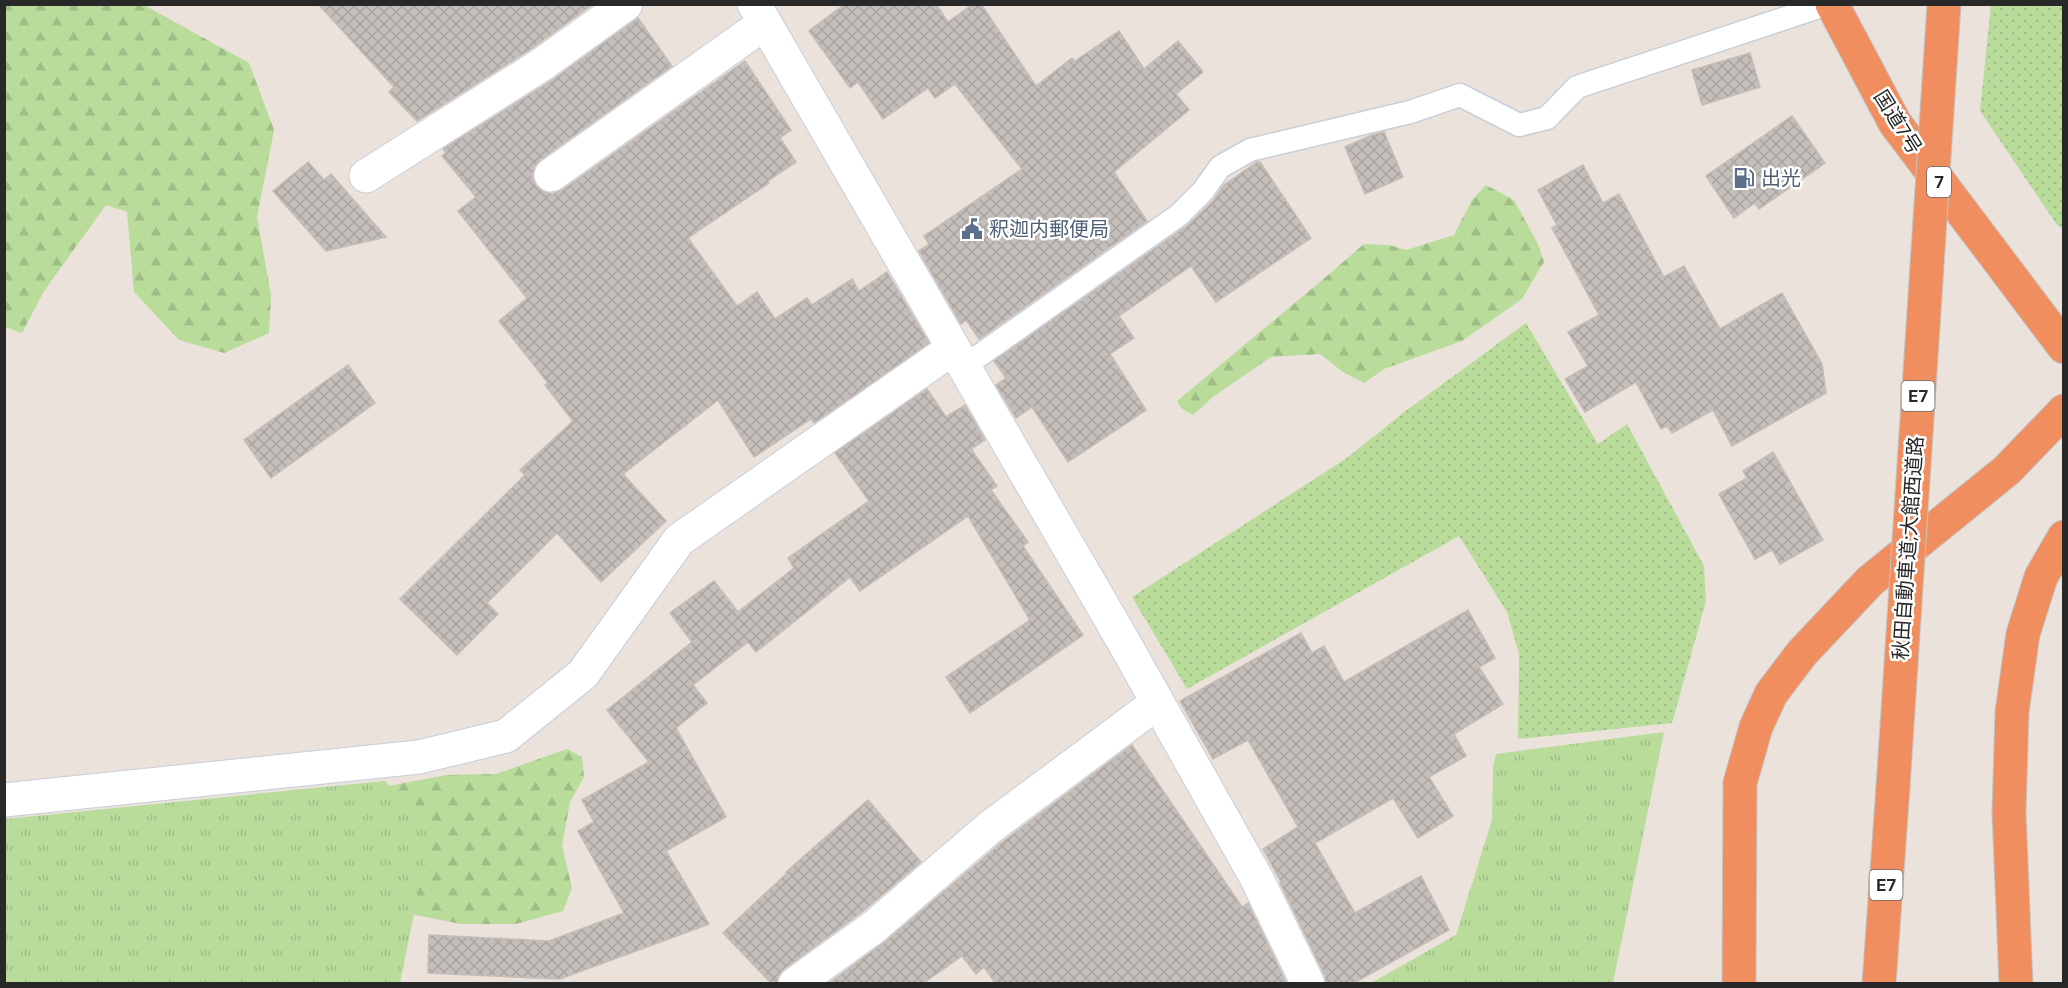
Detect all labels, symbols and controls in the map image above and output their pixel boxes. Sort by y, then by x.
street label: 国道7号 [1868,85,1928,159]
place label: 出光 [1761,165,1801,191]
fuel station icon: 出光 [1732,166,1756,190]
road number: 7 [1927,167,1951,197]
place label: 釈迦内郵便局 [989,216,1109,242]
public building icon: 釈迦内郵便局 [960,217,984,241]
road number: E7 [1902,381,1934,411]
street label: 秋田自動車道;大館西道路 [1887,435,1929,661]
road number: E7 [1870,870,1902,900]

